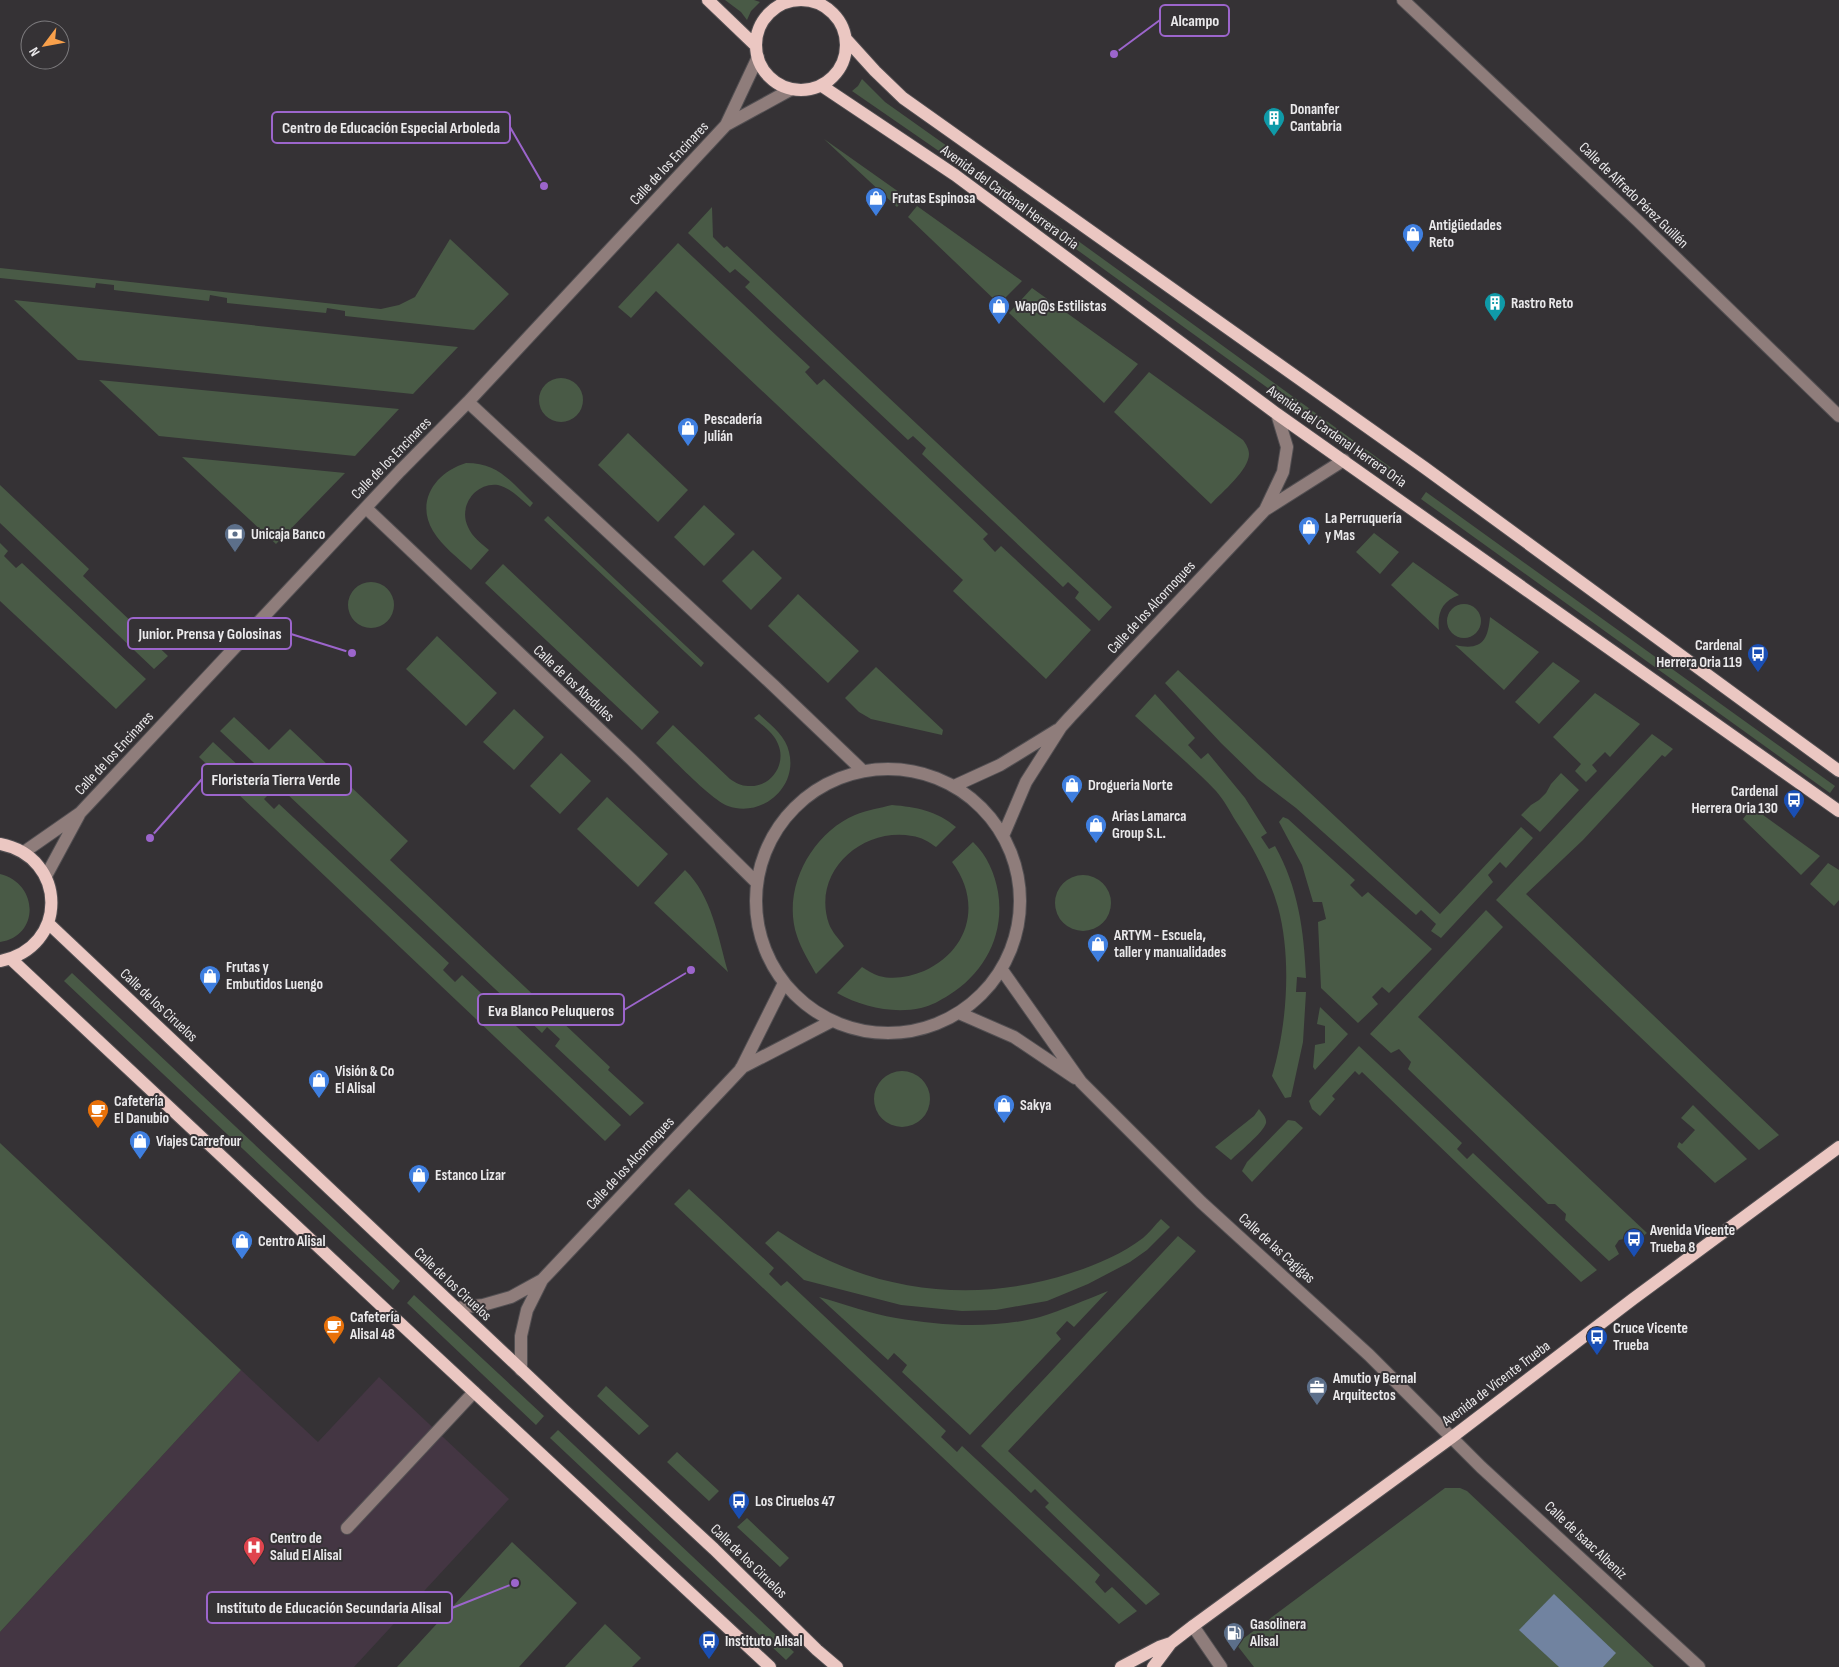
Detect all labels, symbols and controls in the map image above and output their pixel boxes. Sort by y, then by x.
callout: Alcampo [1160,5,1229,36]
text: Alcampo [1170,12,1219,31]
north arrow [20,20,70,70]
text: N [25,44,44,59]
place label: Donanfer Cantabria [1290,100,1342,136]
building icon: Donanfer Cantabria [1262,106,1286,137]
callout: Centro de Educación Especial Arboleda [272,112,510,143]
street label: Calle de los Encinares [626,118,713,209]
text: Centro de Educación Especial Arboleda [282,119,500,138]
street label: Calle de Alfredo Pérez Guillén [1575,138,1692,253]
street label: Avenida del Cardenal Herrera Oria [936,140,1083,254]
shop icon: Frutas Espinosa [864,186,888,217]
place label: Frutas Espinosa [892,189,975,208]
place label: Antigüedades Reto [1428,216,1502,252]
shop icon: Antigüedades Reto [1401,222,1425,253]
building icon: Rastro Reto [1483,291,1507,322]
shop icon: Wap@s Estilistas [987,294,1011,325]
place label: Rastro Reto [1511,294,1573,313]
place label: Wap@s Estilistas [1015,297,1107,316]
street label: Avenida del Cardenal Herrera Oria [1262,380,1410,492]
place label: Pescadería Julián [703,410,762,446]
street label: Calle de los Encinares [347,413,435,504]
shop icon: Pescadería Julián [676,416,700,447]
place label: La Perruquería y Mas [1325,509,1402,545]
shop icon: La Perruquería y Mas [1297,515,1321,546]
bank icon: Unicaja Banco [223,522,247,553]
place label: Unicaja Banco [251,525,325,544]
street label: Calle de los Alcornoques [1103,557,1199,658]
callout: Junior. Prensa y Golosinas [128,618,291,649]
text: Junior. Prensa y Golosinas [137,625,282,644]
place label: Cardenal Herrera Oria 119 [1656,636,1742,672]
street label: Calle de los Abedules [529,641,618,726]
bus stop icon: Cardenal Herrera Oria 119 [1746,642,1770,673]
street label: Calle de los Encinares [71,708,158,799]
callout: Floristería Tierra Verde [202,764,351,795]
text: Floristería Tierra Verde [212,771,341,790]
shop icon: Drogueria Norte [1060,773,1084,804]
place label: Drogueria Norte [1088,776,1173,795]
place label: Cardenal Herrera Oria 130 [1691,782,1778,818]
bus stop icon: Cardenal Herrera Oria 130 [1782,788,1806,819]
place label: Arias Lamarca Group S.L. [1111,807,1186,843]
shop icon: Arias Lamarca Group S.L. [1084,813,1108,844]
place label: ARTYM - Escuela, taller y manualidades [1113,926,1226,962]
shop icon: ARTYM - Escuela, taller y manualidades [1086,932,1110,963]
place label: Frutas y Embutidos Luengo [226,958,323,994]
shop icon: Frutas y Embutidos Luengo [198,964,222,995]
street label: Calle de los Ciruelos [116,965,201,1046]
callout: Eva Blanco Peluqueros [478,994,624,1025]
text: Eva Blanco Peluqueros [488,1002,614,1021]
place label: Visión & Co El Alisal [335,1062,394,1098]
shop icon: Visión & Co El Alisal [307,1068,331,1099]
place label: Cafetería El Danubio [114,1092,169,1128]
shop icon: Sakya [992,1093,1016,1124]
place label: Sakya [1020,1096,1051,1115]
cafe icon: Cafetería El Danubio [86,1098,110,1129]
street label: Calle de los Alcornoques [582,1113,678,1214]
shop icon: Viajes Carrefour [128,1129,152,1160]
place label: Viajes Carrefour [156,1132,242,1151]
shop icon: Estanco Lizar [407,1163,431,1194]
place label: Estanco Lizar [435,1166,506,1185]
street label: Calle de las Cagigas [1235,1209,1319,1288]
place label: Avenida Vicente Trueba 8 [1649,1221,1735,1257]
bus stop icon: Avenida Vicente Trueba 8 [1622,1227,1646,1258]
shop icon: Centro Alisal [230,1229,254,1260]
place label: Centro Alisal [258,1232,326,1251]
street label: Calle de los Ciruelos [410,1244,495,1325]
place label: Cafetería Alisal 48 [349,1308,400,1344]
cafe icon: Cafetería Alisal 48 [322,1314,346,1345]
place label: Cruce Vicente Trueba [1613,1319,1688,1355]
bus stop icon: Cruce Vicente Trueba [1585,1325,1609,1356]
street label: Avenida de Vicente Trueba [1438,1336,1554,1431]
place label: Amutio y Bernal Arquitectos [1332,1369,1416,1405]
office icon: Amutio y Bernal Arquitectos [1305,1375,1329,1406]
bus stop icon: Los Ciruelos 47 [727,1489,751,1520]
place label: Los Ciruelos 47 [755,1492,835,1511]
street label: Calle de Isaac Albeniz [1540,1497,1631,1584]
street label: Calle de los Ciruelos [706,1520,791,1603]
place label: Centro de Salud El Alisal [270,1529,342,1565]
hospital icon: Centro de Salud El Alisal [242,1535,266,1566]
callout: Instituto de Educación Secundaria Alisal [207,1592,452,1623]
text: Instituto de Educación Secundaria Alisal [216,1599,442,1618]
place label: Gasolinera Alisal [1249,1615,1306,1651]
fuel station icon: Gasolinera Alisal [1222,1621,1246,1652]
bus stop icon: Instituto Alisal [697,1629,721,1660]
place label: Instituto Alisal [725,1632,803,1651]

